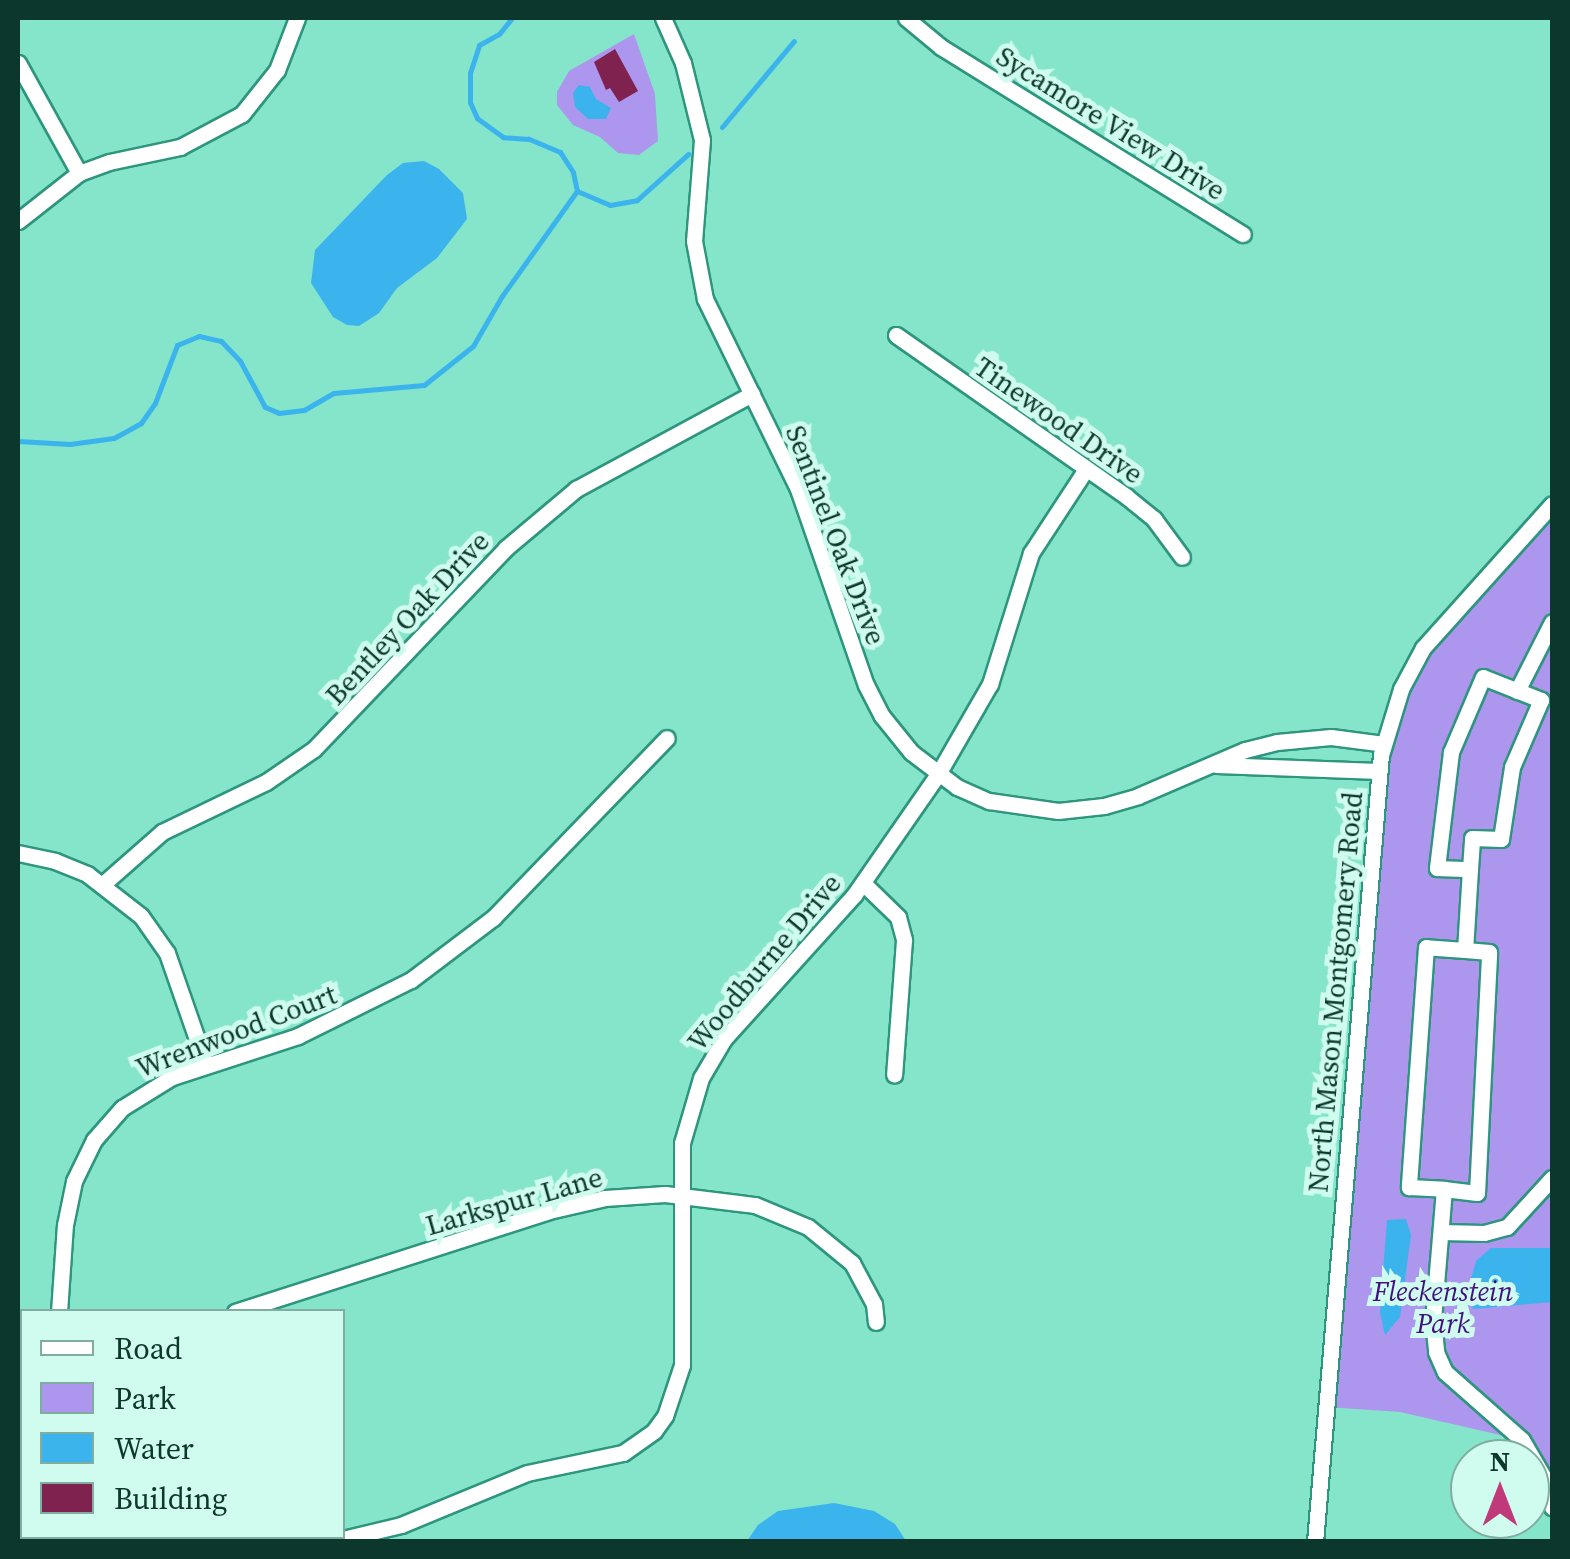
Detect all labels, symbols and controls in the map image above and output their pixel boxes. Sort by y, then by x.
street label: Sycamore View Drive [990,39,1232,207]
street label: Tinewood Drive [968,350,1150,490]
street label: Sentinel Oak Drive [779,421,893,649]
street label: Bentley Oak Drive [318,524,496,712]
street label: North Mason Montgomery Road [1301,790,1369,1194]
street label: Woodburne Drive [680,867,848,1057]
street label: Wrenwood Court [131,977,341,1085]
street label: Larkspur Lane [422,1160,606,1242]
park label: Fleckenstein Park [1373,1274,1513,1340]
legend [20,1309,345,1539]
text: Road [114,1328,182,1369]
text: Park [114,1378,176,1419]
text: Water [114,1428,194,1469]
north arrow [1450,1439,1550,1539]
text: N [1490,1442,1510,1480]
text: Building [114,1478,227,1519]

